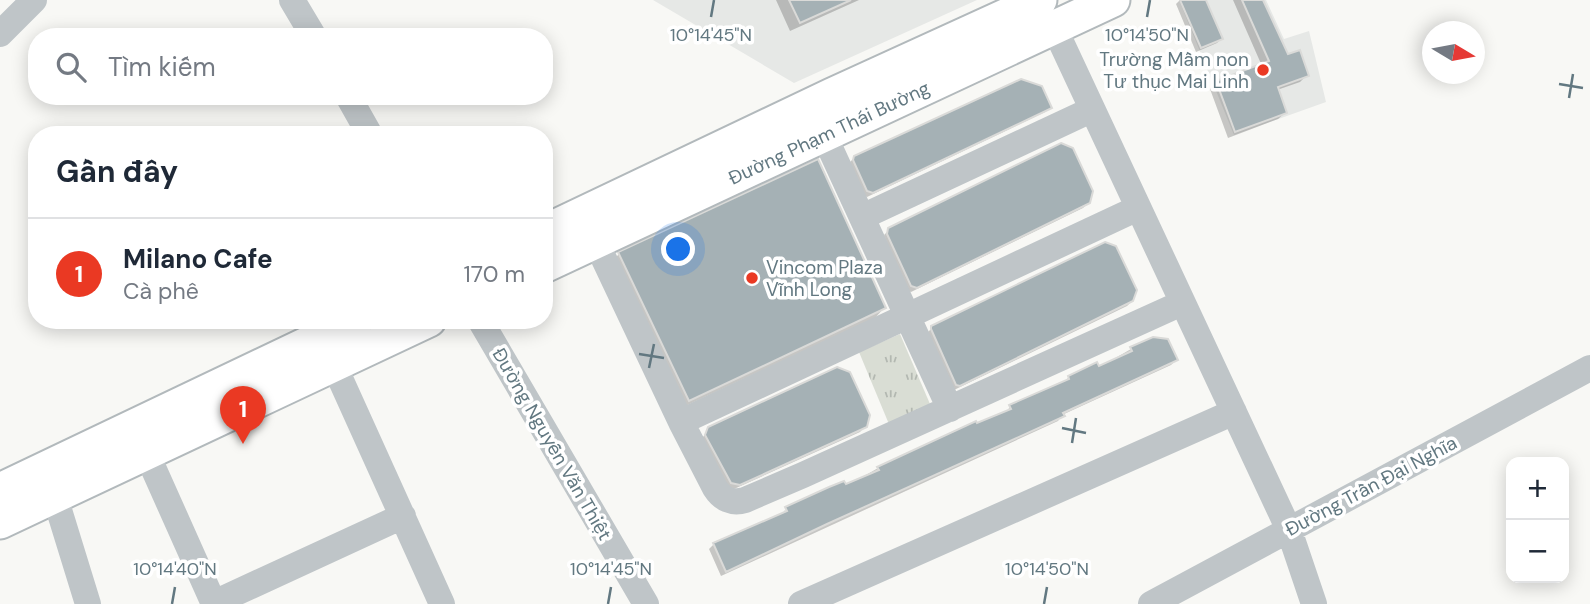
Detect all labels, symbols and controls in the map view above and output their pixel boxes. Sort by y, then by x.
north arrow [1422,21,1485,84]
text: 10°14'45"N [670,23,752,47]
text: 10°14'50"N [1105,23,1189,47]
search box [28,28,553,105]
place label: Trường Mầm non Tư thục Mai Linh [1099,47,1249,94]
icon: search [52,48,90,86]
text: Tìm kiếm [108,50,216,84]
marker: Trường Mầm non Tư thục Mai Linh [1255,62,1271,78]
street label: Đường Phạm Thái Bường [724,75,934,191]
text: Gần đây [56,152,178,191]
your location [661,232,695,266]
text: Milano Cafe [123,242,273,276]
place label: Vincom Plaza Vĩnh Long [766,255,883,302]
text: 1 [75,259,83,289]
text: 170 m [464,259,525,289]
marker: Vincom Plaza Vĩnh Long [744,270,760,286]
text: Cà phê [123,276,199,306]
street label: Đường Nguyễn Văn Thiệt [487,343,617,545]
pin: 1 [220,386,266,444]
street label: Đường Trần Đại Nghĩa [1281,430,1461,542]
map controls [1506,457,1569,583]
button: + [1506,457,1569,520]
button: − [1506,520,1569,583]
text: 10°14'40"N [133,557,217,581]
text: 10°14'45"N [570,557,652,581]
text: 10°14'50"N [1005,557,1089,581]

